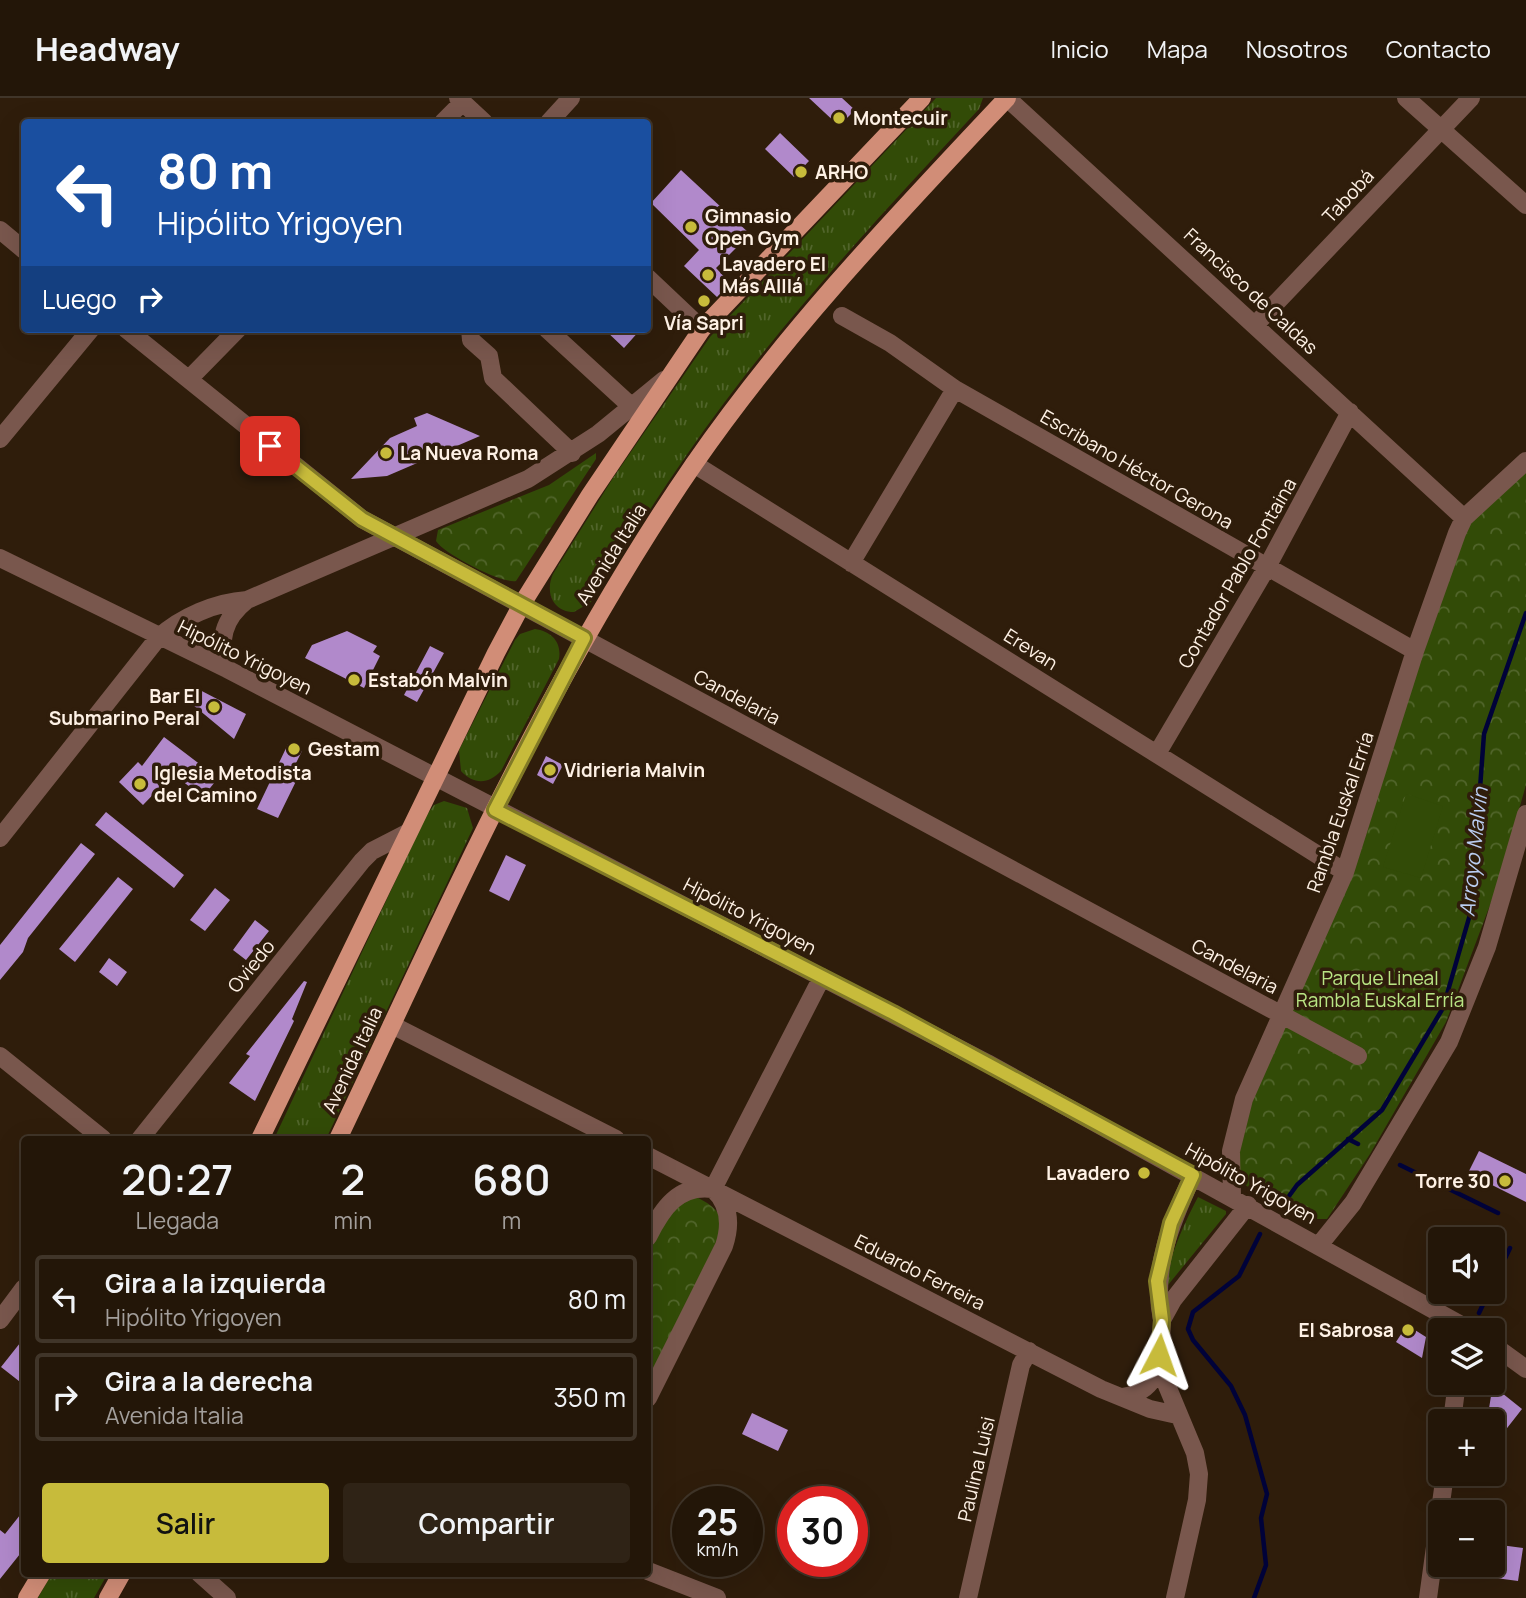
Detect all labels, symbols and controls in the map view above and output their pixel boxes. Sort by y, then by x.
text: Headway [35,26,180,71]
text: Inicio [1051,32,1109,65]
text: Mapa [1147,32,1208,65]
text: Nosotros [1246,32,1348,65]
text: Contacto [1386,32,1491,65]
place label: Montecuir [853,105,948,131]
marker: Montecuir [831,110,847,126]
text: 80 m [157,137,273,204]
icon: left [42,147,133,238]
place label: ARHO [815,159,868,185]
street label: Tabobá [1316,163,1380,229]
marker: ARHO [793,164,809,180]
text: Hipólito Yrigoyen [157,201,403,245]
place label: Gimnasio Open Gym [705,203,799,251]
marker: Gimnasio Open Gym [683,219,699,235]
street label: Francisco de Caldas [1178,222,1324,360]
place label: Lavadero El Más Alllá [722,251,826,299]
marker: Lavadero El Más Alllá [700,267,716,283]
icon: right [131,280,169,318]
text: Luego [42,281,117,317]
marker: Vía Sapri [696,293,712,309]
place label: Vía Sapri [664,310,744,336]
street label: Escribano Héctor Gerona [1036,403,1238,535]
pin [240,416,300,476]
icon: arrive [251,427,289,465]
place label: La Nueva Roma [400,440,538,466]
marker: La Nueva Roma [378,445,394,461]
street label: Contador Pablo Fontaina [1172,473,1302,673]
street label: Avenida Italia [570,498,652,610]
street label: Hipólito Yrigoyen [174,613,316,701]
street label: Erevan [999,622,1063,676]
street label: Candelaria [689,663,785,731]
place label: Estabón Malvin [368,667,508,693]
marker: Estabón Malvin [346,672,362,688]
place label: Bar El Submarino Peral [49,683,200,731]
marker: Bar El Submarino Peral [206,699,222,715]
street label: Rambla Euskal Erría [1300,728,1380,896]
place label: Gestam [308,736,380,762]
marker: Gestam [286,741,302,757]
place label: Vidrieria Malvin [564,757,705,783]
place label: Iglesia Metodista del Camino [154,760,312,808]
marker: Vidrieria Malvin [542,762,558,778]
marker: Iglesia Metodista del Camino [132,776,148,792]
water label: Arroyo Malvín [1452,784,1494,918]
street label: Hipólito Yrigoyen [679,871,821,961]
street label: Candelaria [1187,932,1283,1000]
street label: Oviedo [222,934,280,998]
park label: Parque Lineal Rambla Euskal Erría [1296,965,1464,1013]
street label: Avenida Italia [316,1003,388,1117]
street label: Hipólito Yrigoyen [1181,1136,1321,1230]
text: 20:27 [121,1150,233,1208]
text: 2 [340,1150,365,1208]
text: 680 [472,1150,551,1208]
place label: Lavadero [1046,1160,1130,1186]
marker: Lavadero [1136,1165,1152,1181]
place label: Torre 30 [1415,1168,1491,1194]
marker: Torre 30 [1497,1173,1513,1189]
text: Llegada [136,1204,219,1236]
text: min [334,1204,372,1236]
text: m [502,1204,521,1236]
map controls [1428,1227,1505,1577]
button: sound [1428,1227,1505,1304]
street label: Eduardo Ferreira [850,1228,990,1316]
text: Gira a la izquierda [105,1265,326,1301]
icon: left [46,1280,84,1318]
text: 80 m [568,1281,626,1317]
text: Hipólito Yrigoyen [105,1301,282,1333]
place label: El Sabrosa [1298,1317,1394,1343]
position arrow [1122,1318,1196,1392]
button: layers [1428,1318,1505,1395]
marker: El Sabrosa [1400,1322,1416,1338]
text: Gira a la derecha [105,1363,313,1399]
icon: right [46,1378,84,1416]
text: 350 m [553,1379,626,1415]
text: Avenida Italia [105,1399,244,1431]
button: + [1428,1409,1505,1486]
street label: Paulina Luisi [951,1414,1001,1524]
button: Salir [42,1483,329,1563]
button: Compartir [343,1483,630,1563]
speed limit sign: 30 [777,1486,868,1577]
text: 25 [697,1498,738,1546]
button: − [1428,1500,1505,1577]
text: km/h [697,1537,738,1561]

